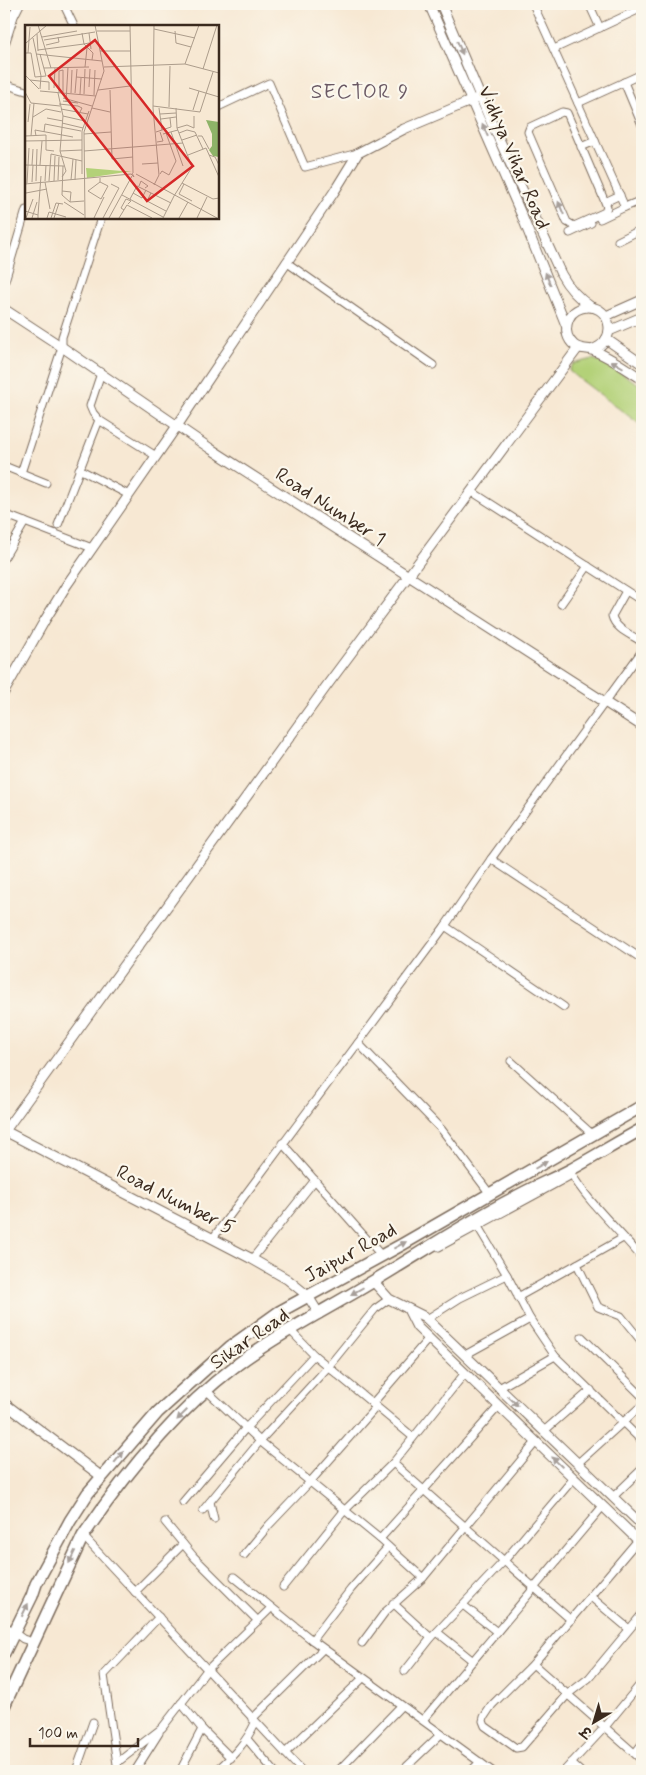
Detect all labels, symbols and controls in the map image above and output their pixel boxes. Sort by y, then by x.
inset map [25,25,219,219]
one-way arrow [457,41,465,55]
district label: SECTOR 9 [311,78,409,106]
street label: Vidhya Vihar Road [471,82,556,234]
one-way arrow [480,123,488,137]
one-way arrow [556,201,564,215]
one-way arrow [544,272,552,286]
one-way arrow [611,359,624,368]
street label: Road Number 1 [270,461,391,553]
street label: Road Number 5 [111,1159,239,1242]
one-way arrow [534,1160,547,1169]
street label: Jaipur Road [300,1217,402,1290]
one-way arrow [393,1241,406,1250]
one-way arrow [350,1287,363,1296]
street label: Sikar Road [205,1302,295,1376]
one-way arrow [507,1395,519,1407]
one-way arrow [176,1409,188,1421]
one-way arrow [113,1451,124,1464]
one-way arrow [551,1456,563,1468]
one-way arrow [68,1550,76,1564]
one-way arrow [22,1603,30,1617]
north arrow [568,1698,618,1748]
scale bar [30,1715,138,1747]
text: उ [576,1720,597,1743]
text: 100 m [38,1724,78,1744]

